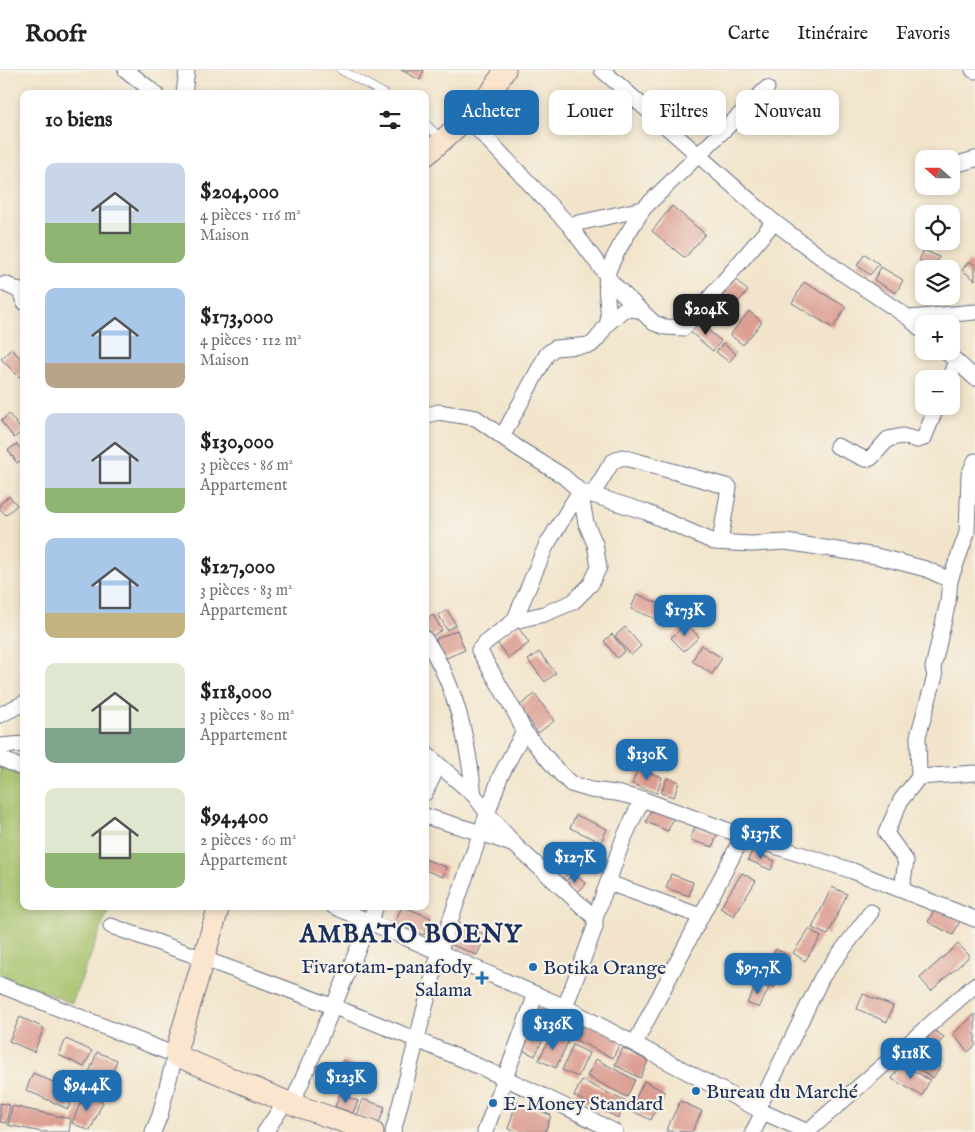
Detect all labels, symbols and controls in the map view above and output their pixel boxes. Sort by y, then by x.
text: Roofr [25,19,86,50]
text: Carte [728,23,770,46]
text: Itinéraire [798,23,868,46]
text: Favoris [896,23,950,46]
chip: Acheter [444,90,539,135]
chip: Louer [549,90,632,135]
chip: Filtres [642,90,726,135]
chip: Nouveau [736,90,839,135]
icon: filters [376,106,404,134]
text: 10 biens [45,107,113,134]
north arrow [915,150,960,195]
map controls [915,150,960,415]
text: $204,000 [200,179,279,206]
icon: home [85,183,145,243]
button: locate [915,205,960,250]
text: 4 pièces · 116 m² [200,206,301,226]
text: Maison [200,226,249,246]
button: layers [915,260,960,305]
pin: $204K [671,294,741,336]
text: $204K [684,300,728,320]
text: $173,000 [200,304,274,331]
icon: home [85,308,145,368]
button: + [915,315,960,360]
text: 4 pièces · 112 m² [200,331,302,351]
text: Maison [200,351,249,371]
button: − [915,370,960,415]
text: $130,000 [200,429,274,456]
icon: home [85,433,145,493]
text: 3 pièces · 86 m² [200,456,293,476]
text: Appartement [200,476,287,496]
text: $127,000 [200,554,275,581]
icon: home [85,558,145,618]
text: 3 pièces · 83 m² [200,581,293,601]
pin: $173K [650,594,720,637]
text: Appartement [200,601,287,621]
text: $173K [665,601,705,621]
text: $118,000 [200,679,272,706]
icon: home [85,683,145,743]
text: 3 pièces · 80 m² [200,706,294,726]
text: Appartement [200,726,287,746]
pin: $130K [612,738,682,781]
text: $130K [627,745,667,765]
text: $94,400 [200,804,269,831]
icon: home [85,808,145,868]
pin: $137K [726,818,796,860]
text: $137K [741,824,781,844]
text: 2 pièces · 60 m² [200,831,296,851]
pin: $127K [540,842,610,884]
text: $127K [554,848,596,868]
text: Appartement [200,851,287,871]
district label: AMBATO BOENY [299,919,523,951]
pin: $97.7K [717,952,799,995]
place label: Fivarotam-panafody Salama [301,955,472,1003]
place label: Botika Orange [543,956,666,981]
text: $97.7K [736,959,780,979]
marker: Botika Orange [527,961,539,973]
marker: Fivarotam-panafody Salama [476,972,488,984]
pin: $136K [518,1008,588,1051]
text: $136K [533,1015,573,1035]
pin: $118K [876,1038,946,1080]
text: $118K [892,1044,930,1064]
pin: $123K [311,1062,381,1104]
text: $123K [326,1068,366,1088]
pin: $94.4K [46,1070,128,1112]
text: $94.4K [64,1076,110,1096]
place label: Bureau du Marché [706,1080,858,1105]
marker: Bureau du Marché [690,1085,702,1097]
place label: E-Money Standard [503,1092,664,1117]
marker: E-Money Standard [487,1097,499,1109]

